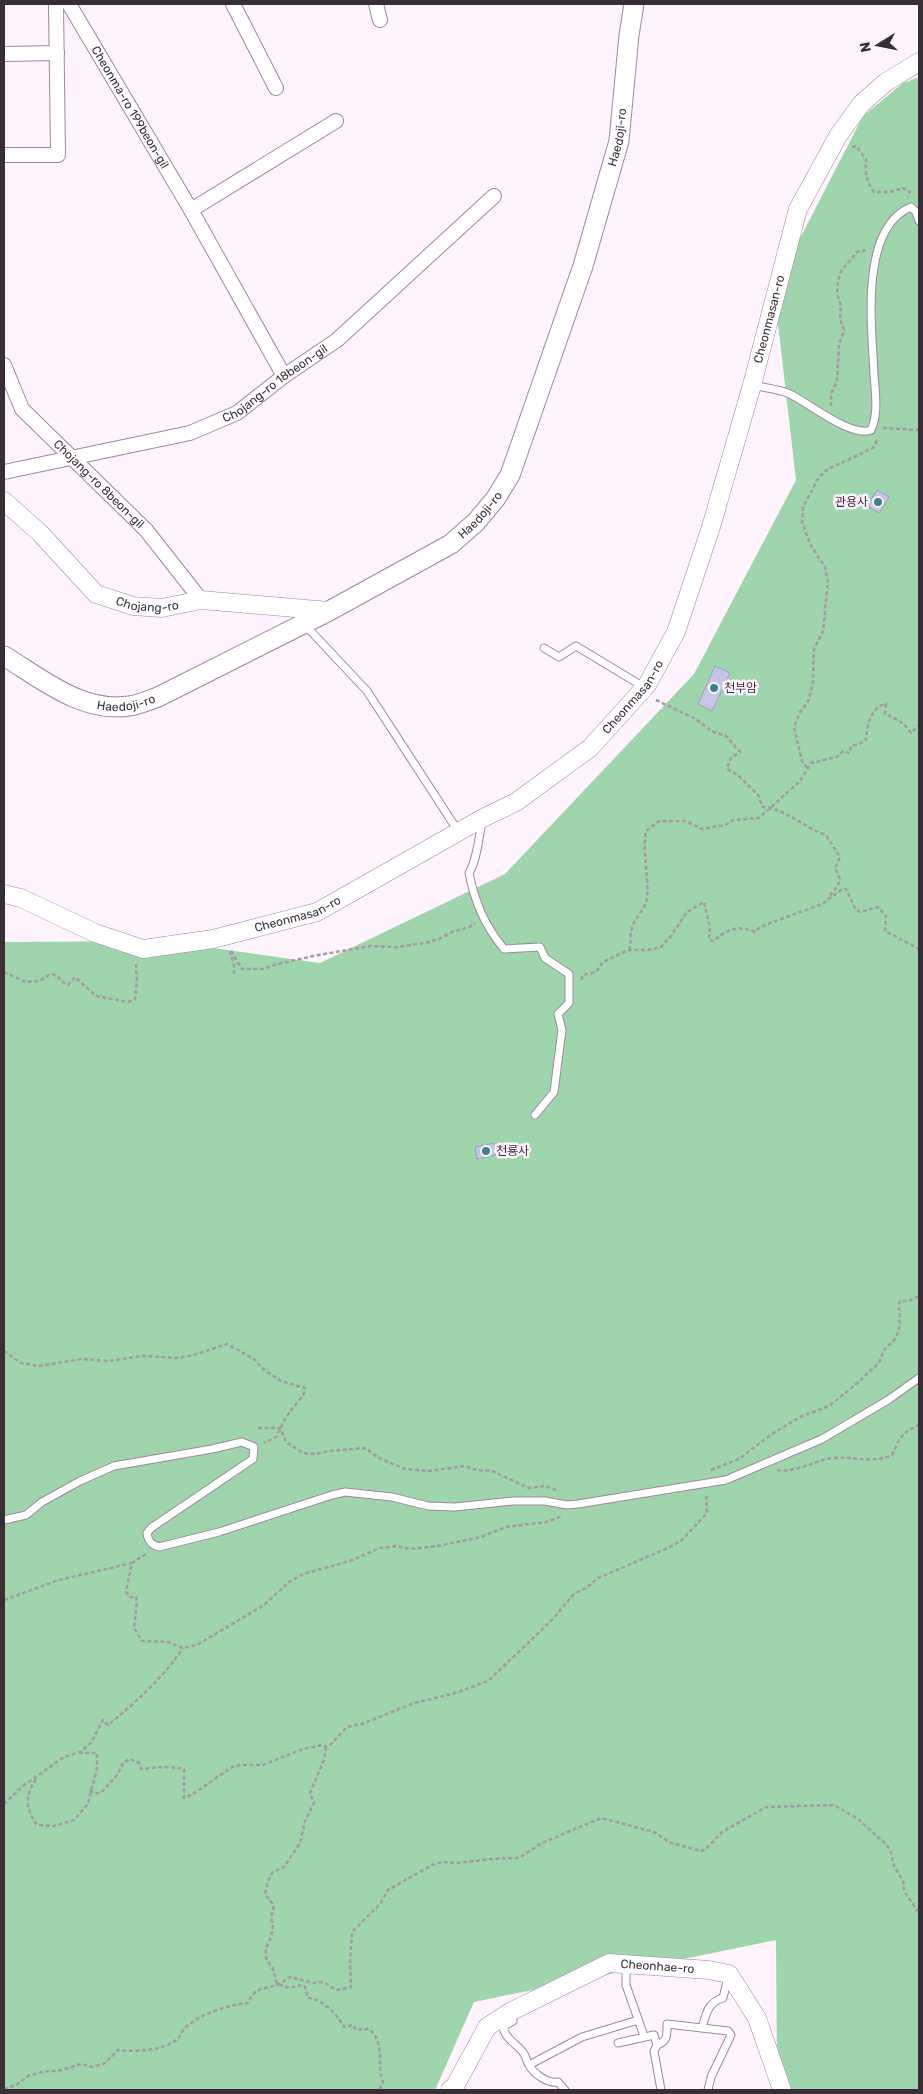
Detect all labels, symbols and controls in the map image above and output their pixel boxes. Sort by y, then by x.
north arrow [853,20,903,70]
text: N [856,41,875,54]
street label: Cheonma-ro 199beon-gil [88,44,172,171]
street label: Haedoji-ro [605,108,629,168]
street label: Cheonmasan-ro [751,273,787,365]
street label: Chojang-ro 18beon-gil [220,341,330,425]
street label: Chojang-ro 8beon-gil [51,437,147,531]
street label: Haedoji-ro [455,489,505,542]
place label: 관용사 [835,495,868,509]
marker: 관용사 [872,496,884,508]
street label: Chojang-ro [114,594,180,615]
street label: Cheonmasan-ro [599,658,666,737]
place label: 천부암 [724,681,757,695]
marker: 천부암 [708,682,720,694]
street label: Haedoji-ro [96,692,157,714]
street label: Cheonmasan-ro [253,893,343,935]
place label: 천룡사 [496,1144,529,1158]
marker: 천룡사 [480,1145,492,1157]
street label: Cheonhae-ro [620,1957,695,1976]

